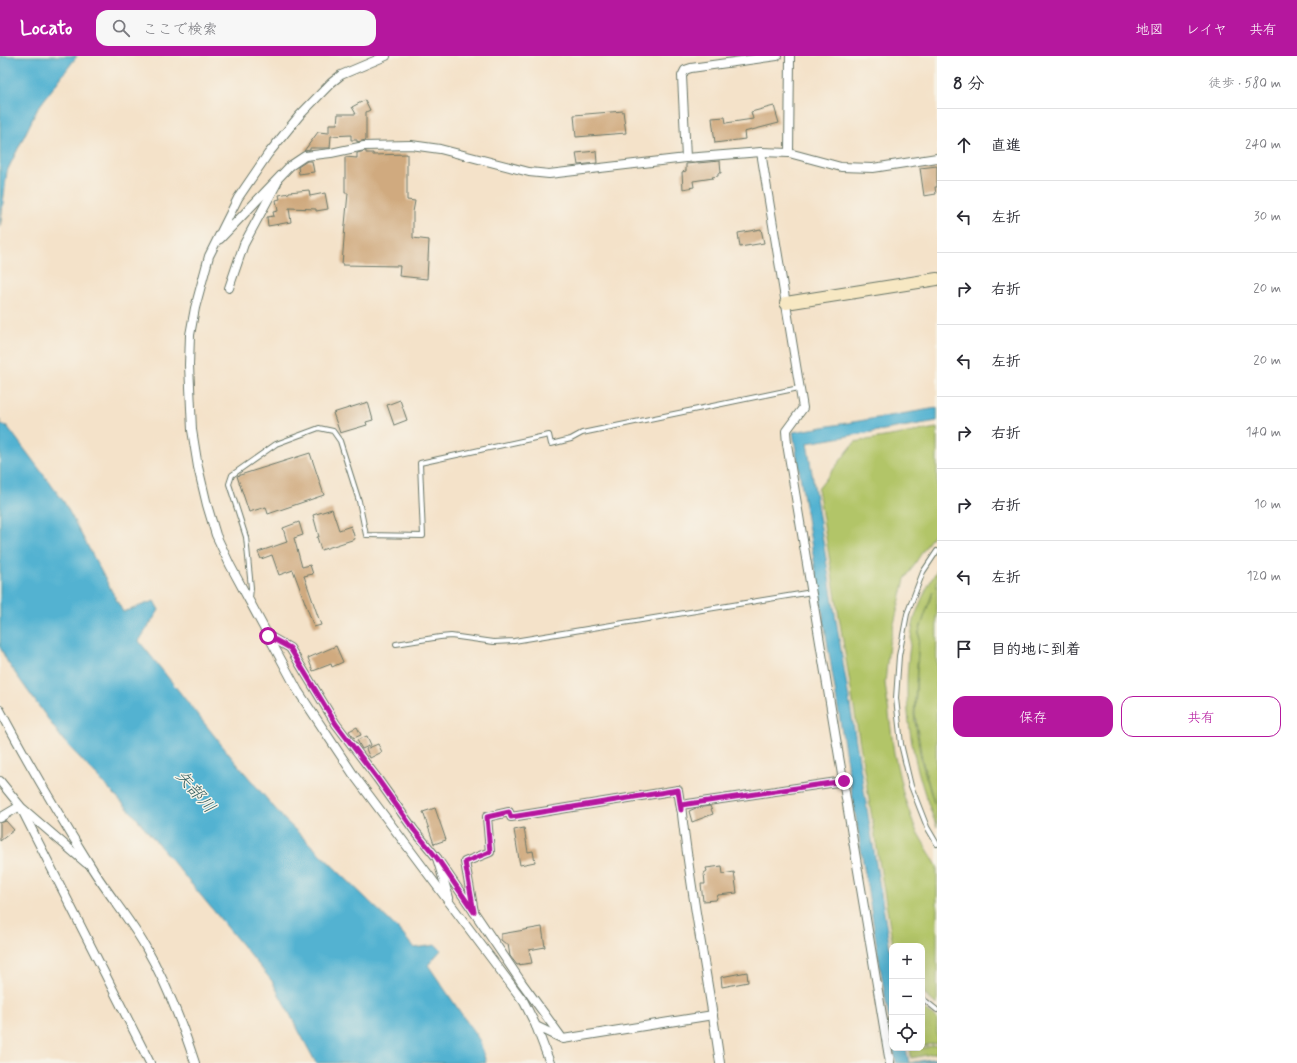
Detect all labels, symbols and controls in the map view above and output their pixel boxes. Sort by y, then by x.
search box [96,10,376,46]
text: Locato [20,16,72,41]
icon: search [110,17,132,39]
text: ここで検索 [142,20,217,40]
text: 地図 [1136,21,1164,39]
text: レイヤ [1186,21,1227,39]
text: 共有 [1249,21,1277,39]
text: 8 分 [953,73,984,95]
text: 徒歩 · 580 m [1208,75,1281,92]
icon: ahead [953,134,975,156]
text: 直進 [991,136,1021,156]
text: 240 m [1245,136,1281,153]
icon: left [953,206,975,228]
text: 左折 [991,208,1021,228]
text: 30 m [1254,208,1281,225]
icon: right [953,278,975,300]
text: 右折 [991,280,1021,300]
text: 20 m [1253,280,1281,297]
icon: left [953,350,975,372]
text: 左折 [991,352,1021,372]
text: 20 m [1253,352,1281,369]
icon: right [953,422,975,444]
text: 右折 [991,424,1021,444]
text: 140 m [1246,424,1281,441]
icon: right [953,494,975,516]
text: 右折 [991,496,1021,516]
text: 10 m [1254,496,1281,513]
icon: left [953,566,975,588]
text: 左折 [991,568,1021,588]
text: 120 m [1247,568,1281,585]
route start [259,627,277,645]
icon: arrive [953,638,975,660]
text: 目的地に到着 [991,640,1081,660]
button: 保存 [953,696,1113,737]
button: 共有 [1121,696,1281,737]
water label: 矢部川 [170,765,220,818]
route end [835,772,853,790]
map controls [889,943,925,1051]
button: + [889,943,925,979]
button: − [889,979,925,1015]
button: locate [889,1015,925,1051]

